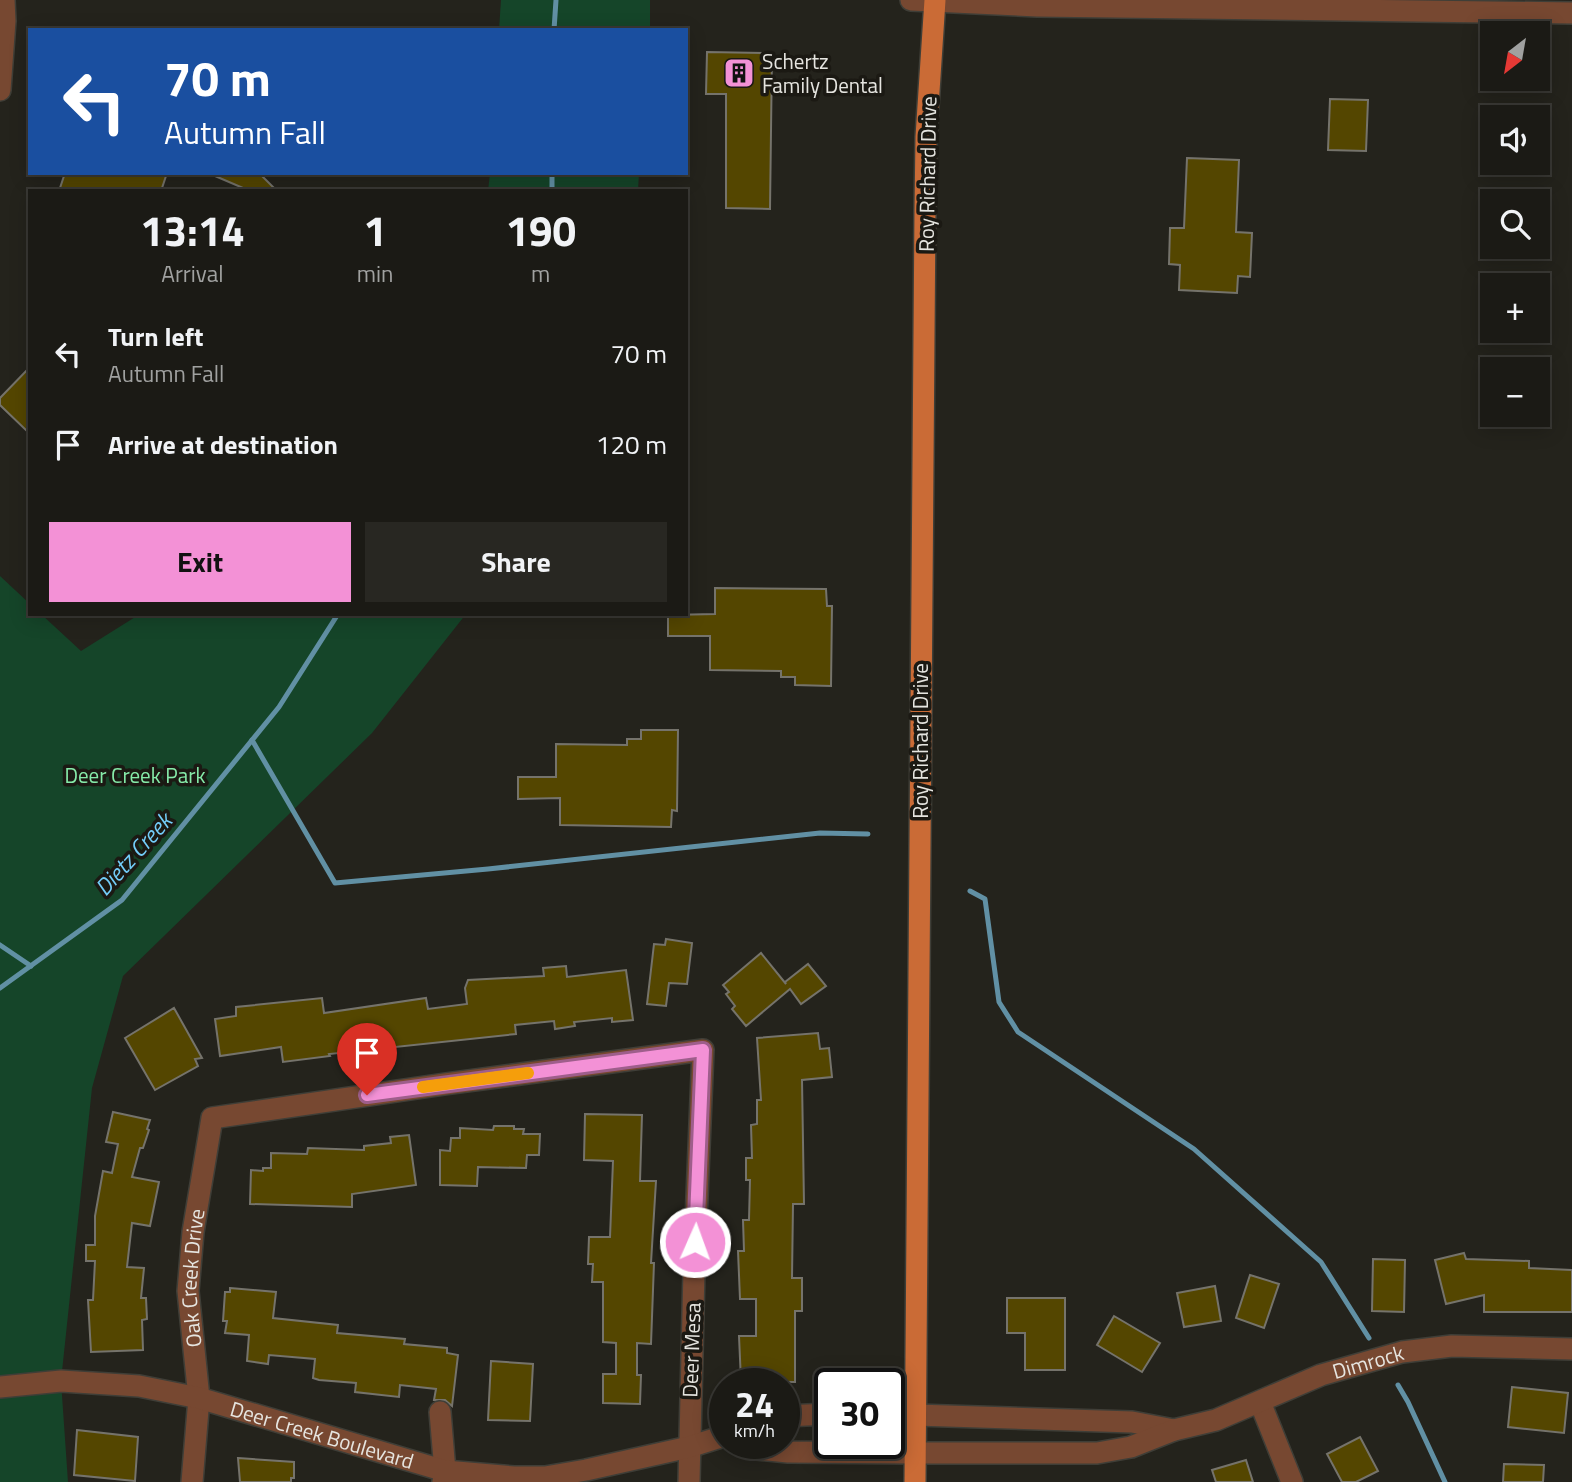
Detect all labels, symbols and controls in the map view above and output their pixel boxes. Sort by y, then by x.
north arrow [1480,21,1550,91]
map controls [1480,21,1550,427]
text: 70 m [164,40,271,115]
place label: Schertz Family Dental [762,45,883,101]
icon: left [49,56,140,147]
building icon: Schertz Family Dental [722,56,756,90]
street label: Roy Richard Drive [910,96,944,252]
button: sound [1480,105,1550,175]
text: Autumn Fall [164,108,326,156]
button: search [1480,189,1550,259]
text: 13:14 [140,198,245,262]
text: 1 [363,198,387,262]
text: 190 [505,198,576,262]
text: Arrival [161,256,224,291]
text: min [357,256,393,291]
text: m [531,256,550,291]
button: + [1480,273,1550,343]
text: Turn left [108,317,203,356]
text: 70 m [610,334,667,373]
icon: left [49,335,87,373]
text: Autumn Fall [108,356,224,391]
button: − [1480,357,1550,427]
text: Arrive at destination [108,425,338,464]
text: 120 m [596,425,667,464]
icon: arrive [49,426,87,464]
button: Exit [49,522,351,602]
button: Share [365,522,667,602]
street label: Roy Richard Drive [904,663,936,819]
park label: Deer Creek Park [64,759,206,791]
water label: Dietz Creek [86,803,182,903]
pin [337,1023,397,1095]
icon: arrive [348,1034,386,1072]
position arrow [658,1205,732,1279]
street label: Oak Creek Drive [172,1206,213,1349]
street label: Deer Mesa [673,1301,709,1398]
street label: Dimrock [1328,1336,1407,1387]
speed limit sign: 30 [814,1368,905,1459]
text: 24 [735,1377,774,1431]
street label: Deer Creek Boulevard [226,1392,418,1477]
text: km/h [734,1417,775,1444]

